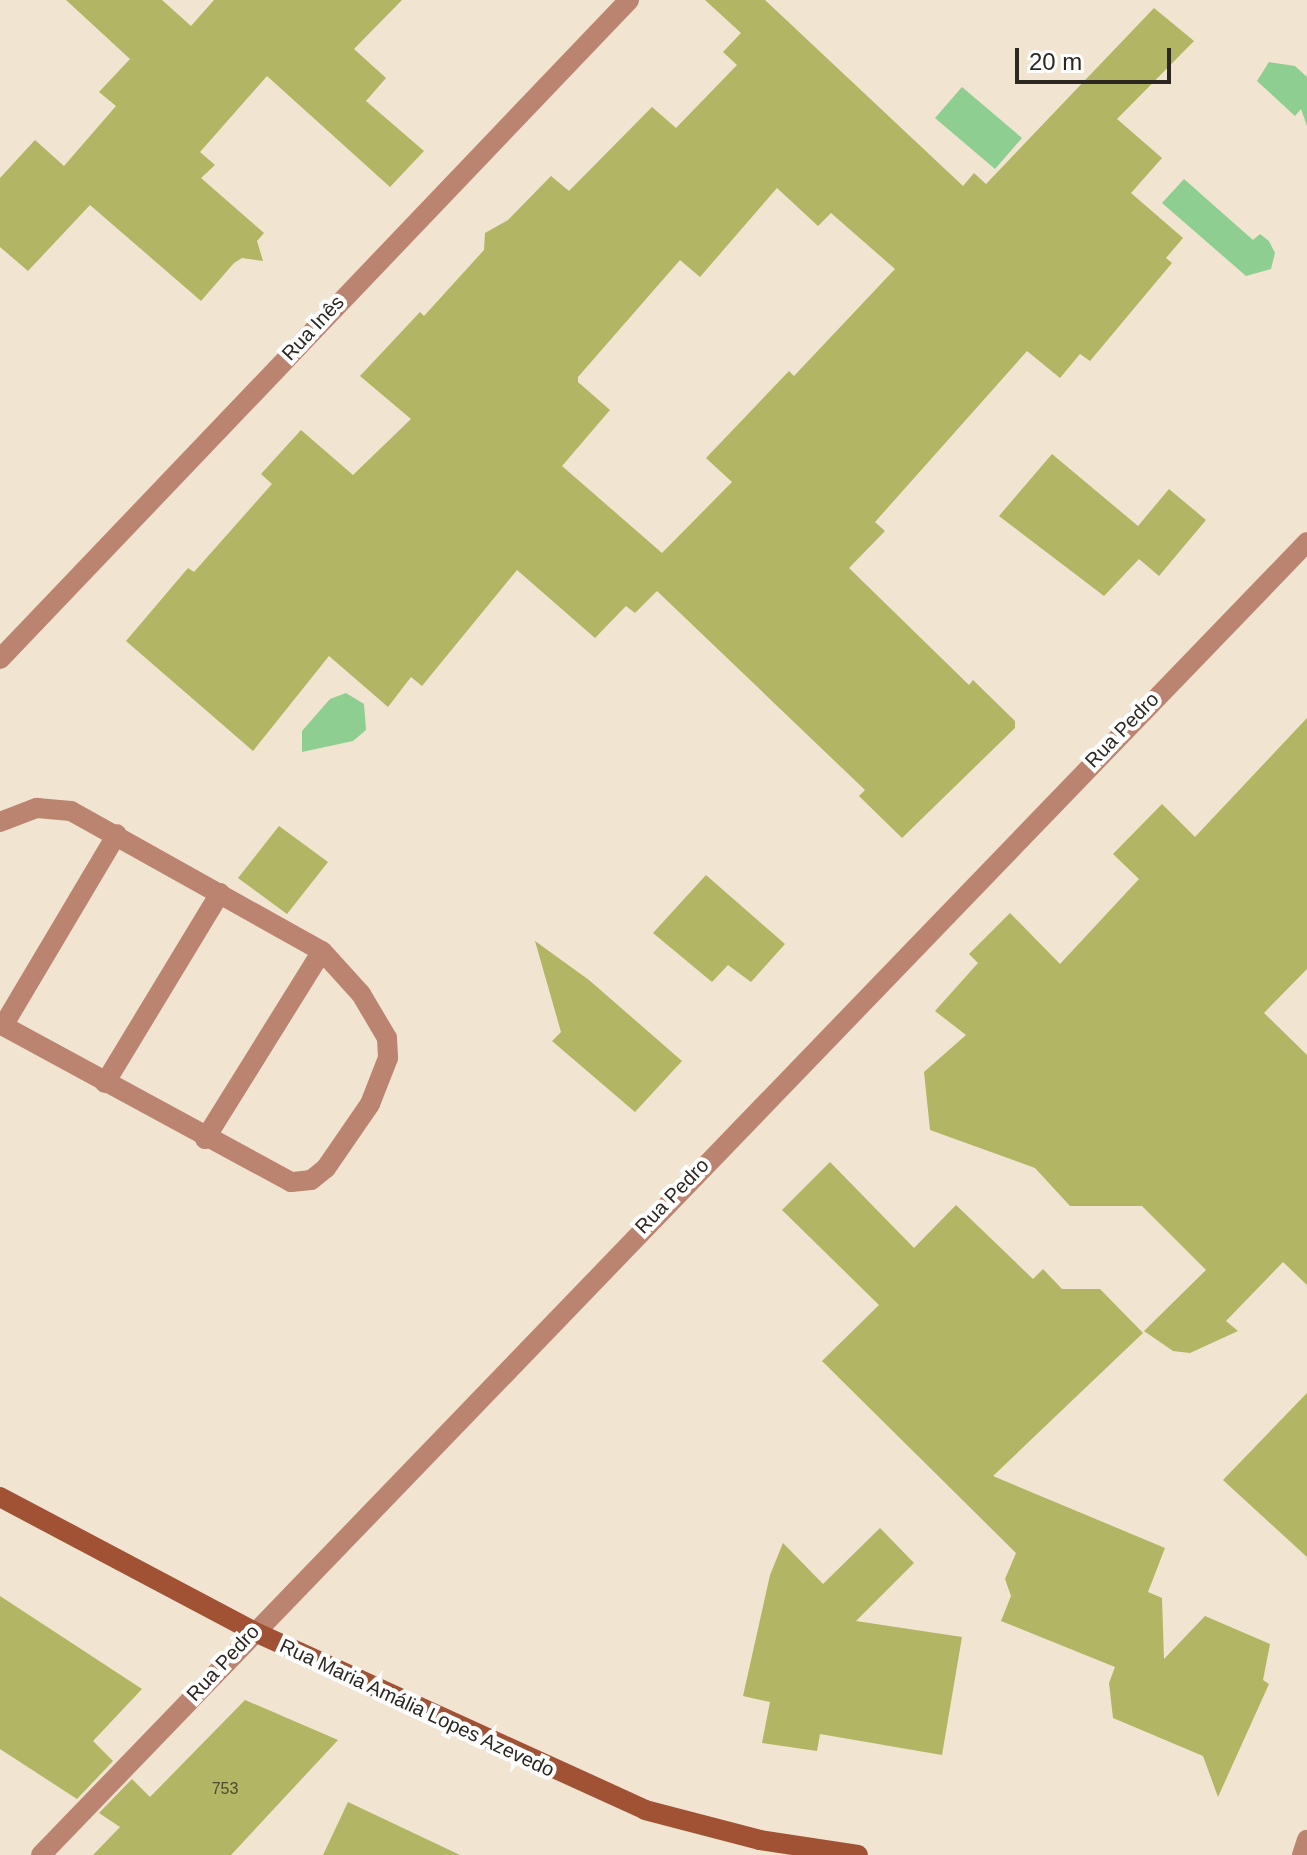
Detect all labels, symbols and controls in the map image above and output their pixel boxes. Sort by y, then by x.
scale bar [1019,32,1175,82]
text: 20 m [1029,48,1082,75]
street label: Rua Inês [277,291,349,365]
street label: Rua Pedro [1080,687,1164,773]
street label: Rua Pedro [630,1153,714,1239]
street label: Rua Pedro [182,1620,264,1706]
street label: Rua Maria Amália Lopes Azevedo [275,1633,559,1783]
house number: 753 [212,1779,238,1799]

